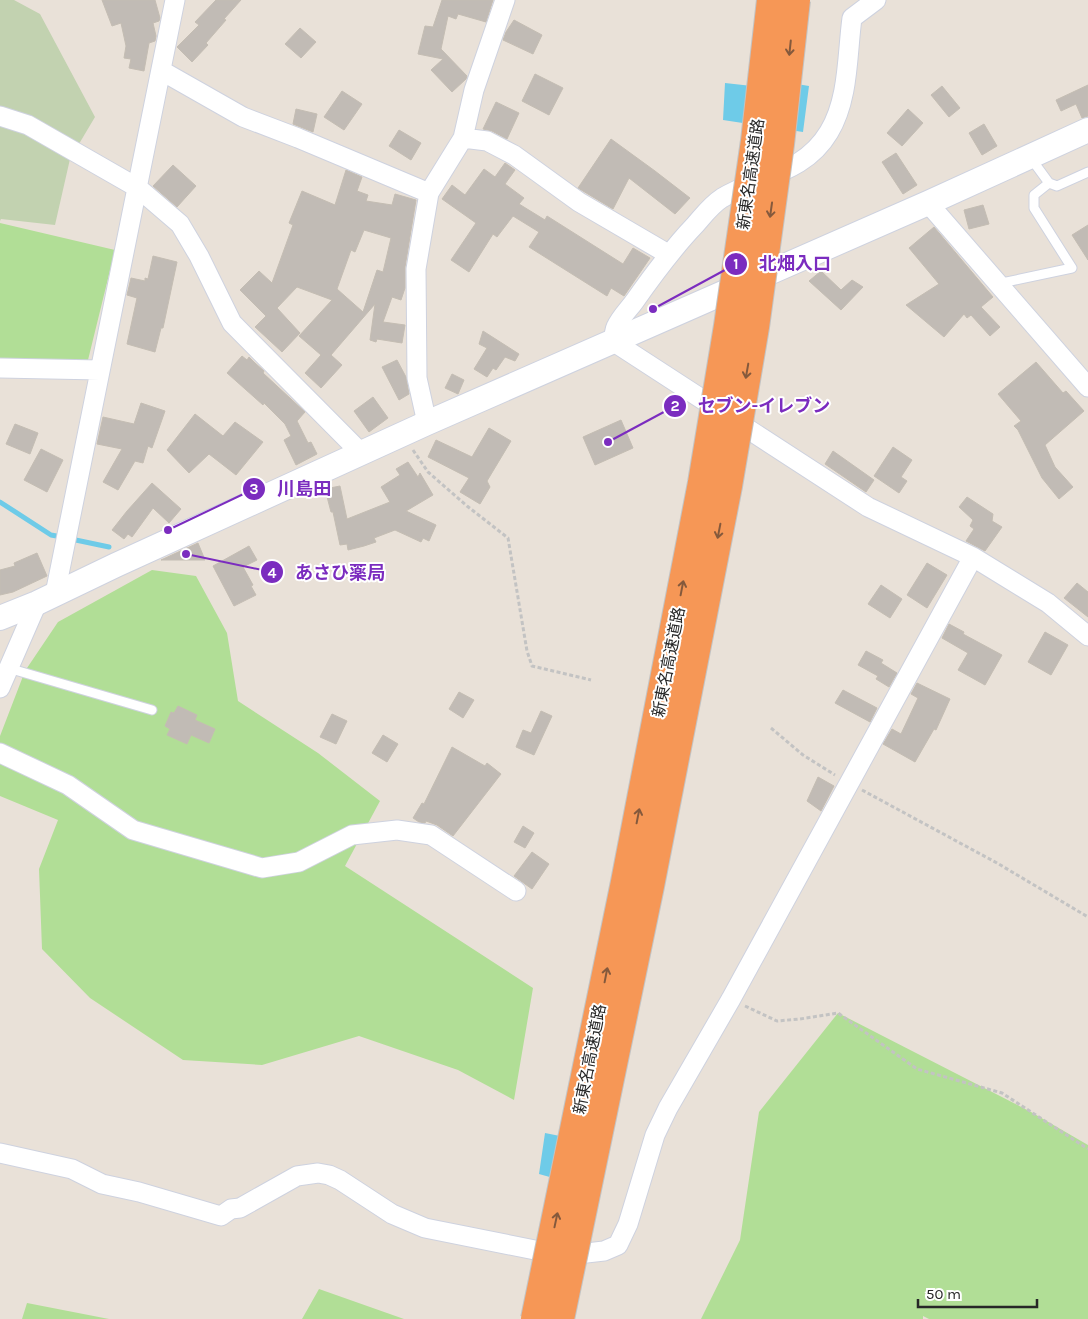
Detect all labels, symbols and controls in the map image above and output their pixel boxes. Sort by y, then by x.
one-way arrow [785,40,795,56]
street label: 新東名高速道路 [733,117,768,231]
one-way arrow [766,201,776,217]
callout: 北畑入口 [724,247,841,280]
text: 北畑入口 [759,253,831,275]
text: 1 [733,255,739,273]
one-way arrow [742,362,752,378]
callout: セブン-イレブン [662,389,840,422]
text: セブン-イレブン [698,395,830,417]
text: 2 [670,397,680,415]
callout: 川島田 [242,472,341,505]
text: 川島田 [277,478,331,500]
text: 3 [249,480,259,498]
one-way arrow [714,522,724,538]
callout: あさひ薬局 [260,556,395,589]
text: あさひ薬局 [295,562,385,584]
text: 4 [268,564,277,582]
one-way arrow [678,580,688,596]
street label: 新東名高速道路 [648,605,689,719]
one-way arrow [634,808,643,824]
one-way arrow [602,968,611,984]
street label: 新東名高速道路 [569,1002,610,1116]
one-way arrow [551,1212,561,1228]
scale bar [918,1276,1037,1308]
text: 50 m [926,1285,961,1303]

